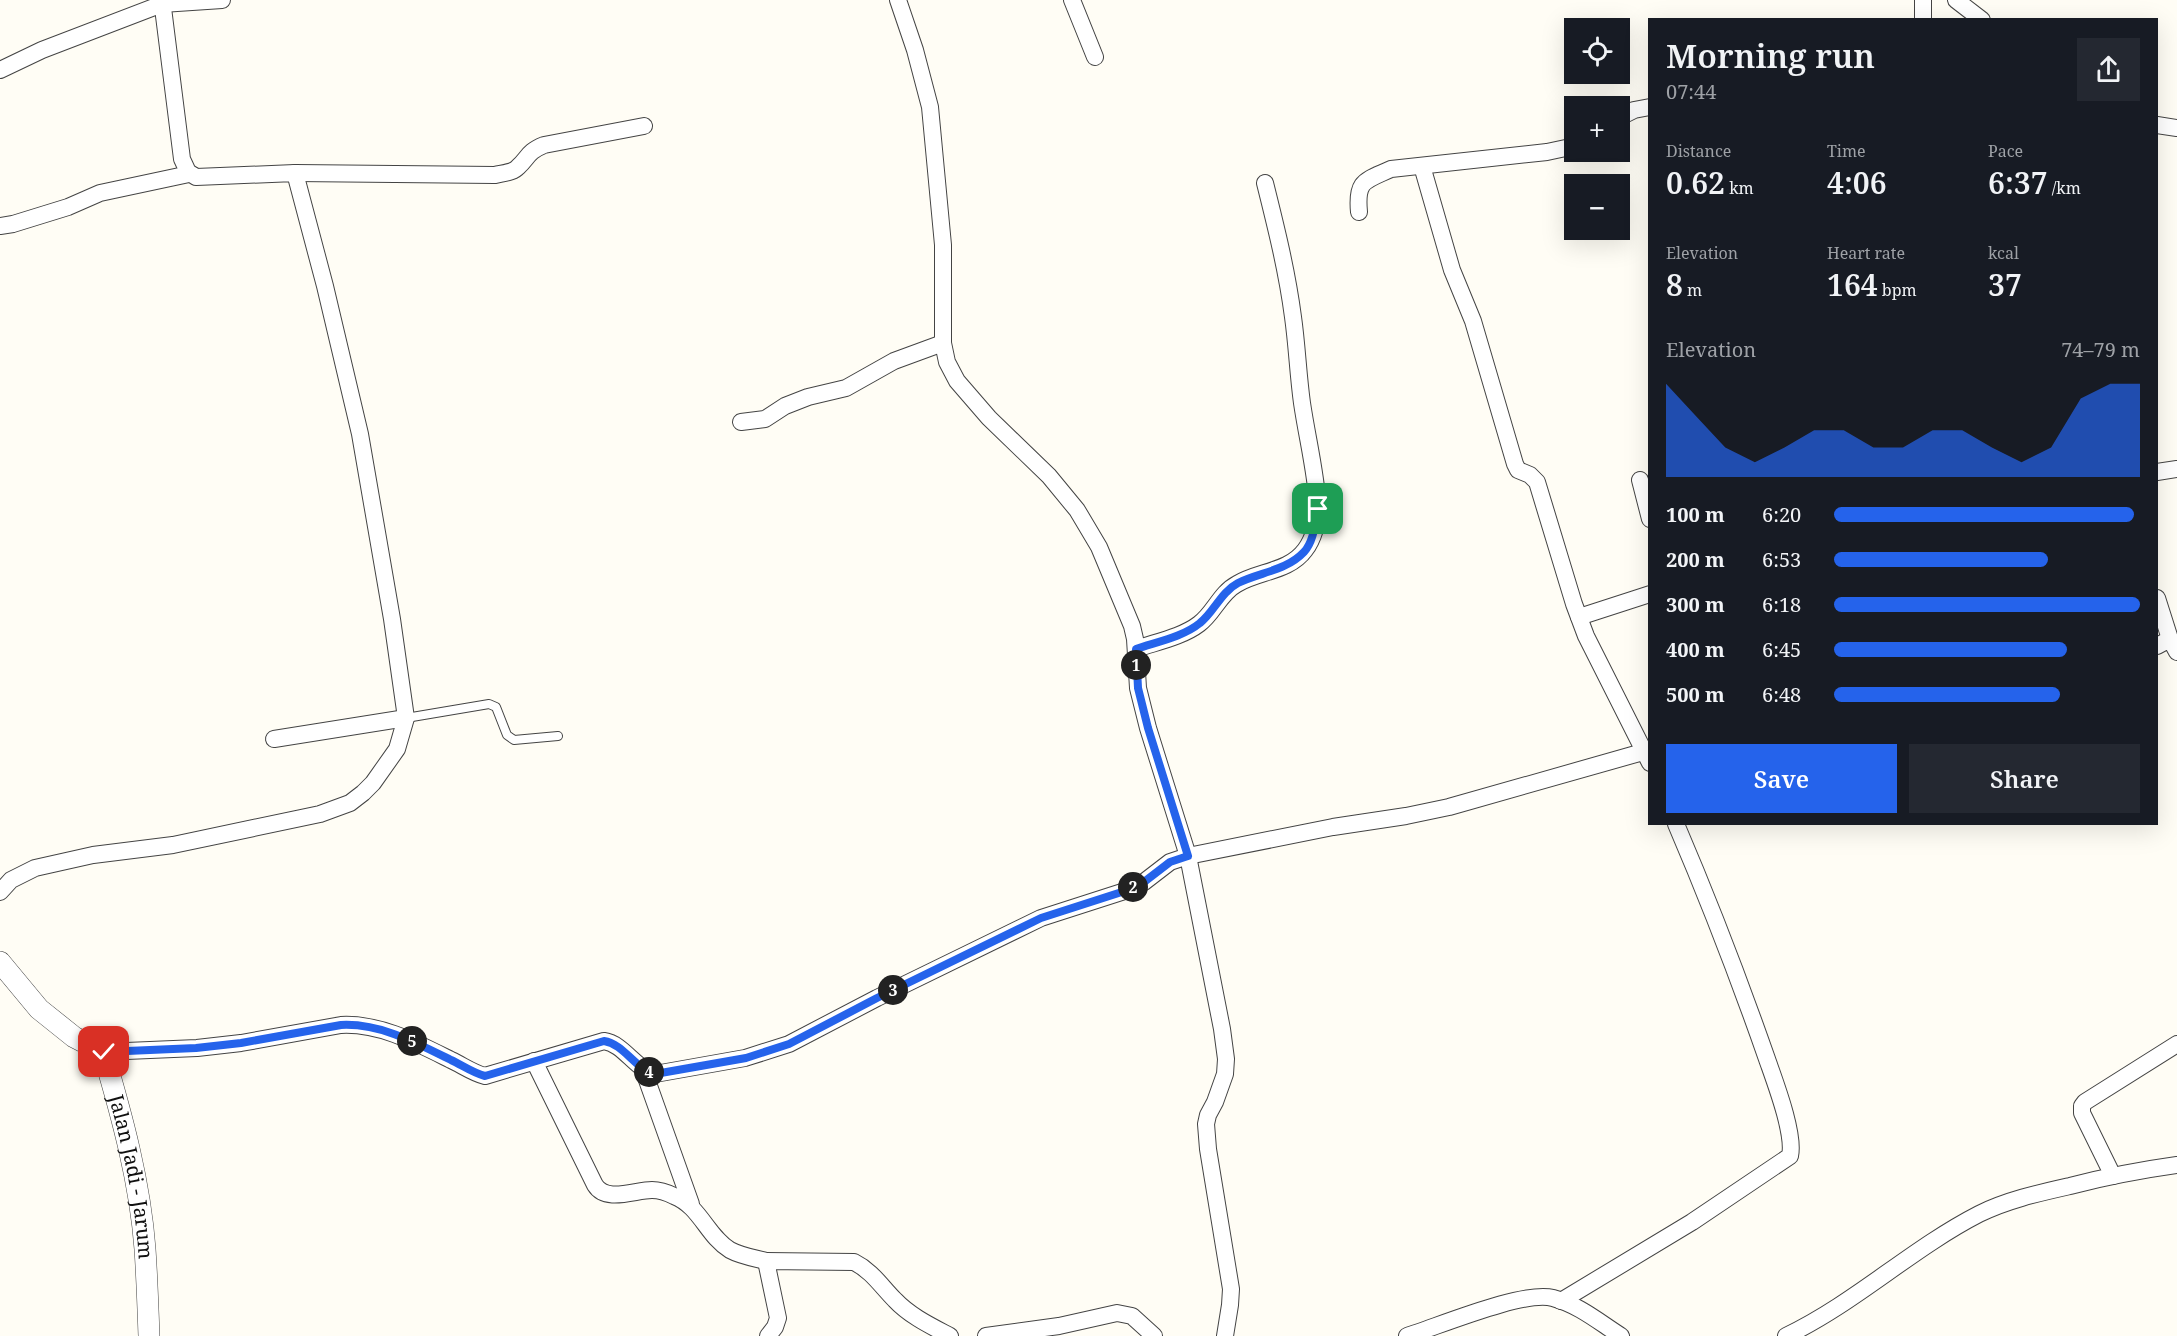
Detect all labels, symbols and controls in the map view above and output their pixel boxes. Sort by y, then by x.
map controls [1564,18,1630,240]
button: locate [1564,18,1630,84]
text: Morning run [1666,33,1875,78]
button: share [2077,38,2140,101]
text: 07:44 [1666,78,1716,105]
button: + [1564,96,1630,162]
text: Distance [1666,140,1731,162]
text: Time [1827,140,1866,162]
text: Pace [1988,140,2023,162]
text: 0.62 [1666,162,1725,203]
text: 4:06 [1827,162,1887,203]
text: 6:37 [1988,162,2048,203]
button: − [1564,174,1630,240]
text: km [1725,177,1754,199]
text: /km [2048,177,2081,199]
text: Elevation [1666,242,1738,264]
text: Heart rate [1827,242,1905,264]
text: kcal [1988,242,2019,264]
text: 8 [1666,264,1683,305]
text: 164 [1827,264,1878,305]
text: 37 [1988,264,2022,305]
text: m [1683,279,1702,301]
text: bpm [1878,279,1917,301]
text: Elevation [1666,336,1756,363]
text: 74–79 m [2061,336,2140,363]
pin [1292,483,1343,534]
icon: arrive [1301,492,1334,525]
text: 100 m [1666,501,1725,528]
text: 6:20 [1762,501,1801,528]
text: 200 m [1666,546,1725,573]
text: 6:53 [1762,546,1801,573]
text: 300 m [1666,591,1725,618]
text: 6:18 [1762,591,1801,618]
text: 400 m [1666,636,1725,663]
text: 6:45 [1762,636,1801,663]
pin: 1 [1121,650,1151,680]
text: 1 [1131,654,1141,676]
text: 500 m [1666,681,1725,708]
text: 6:48 [1762,681,1801,708]
button: Save [1666,744,1897,813]
button: Share [1909,744,2140,813]
pin: 2 [1118,872,1148,902]
text: 2 [1128,876,1138,898]
pin: 3 [878,975,908,1005]
text: 3 [888,979,898,1001]
pin [78,1026,129,1077]
pin: 5 [397,1026,427,1056]
text: 5 [407,1030,417,1052]
icon: check [87,1035,120,1068]
pin: 4 [634,1057,664,1087]
text: 4 [644,1061,654,1083]
street label: Jalan Jadi - Jarum [103,1090,160,1260]

